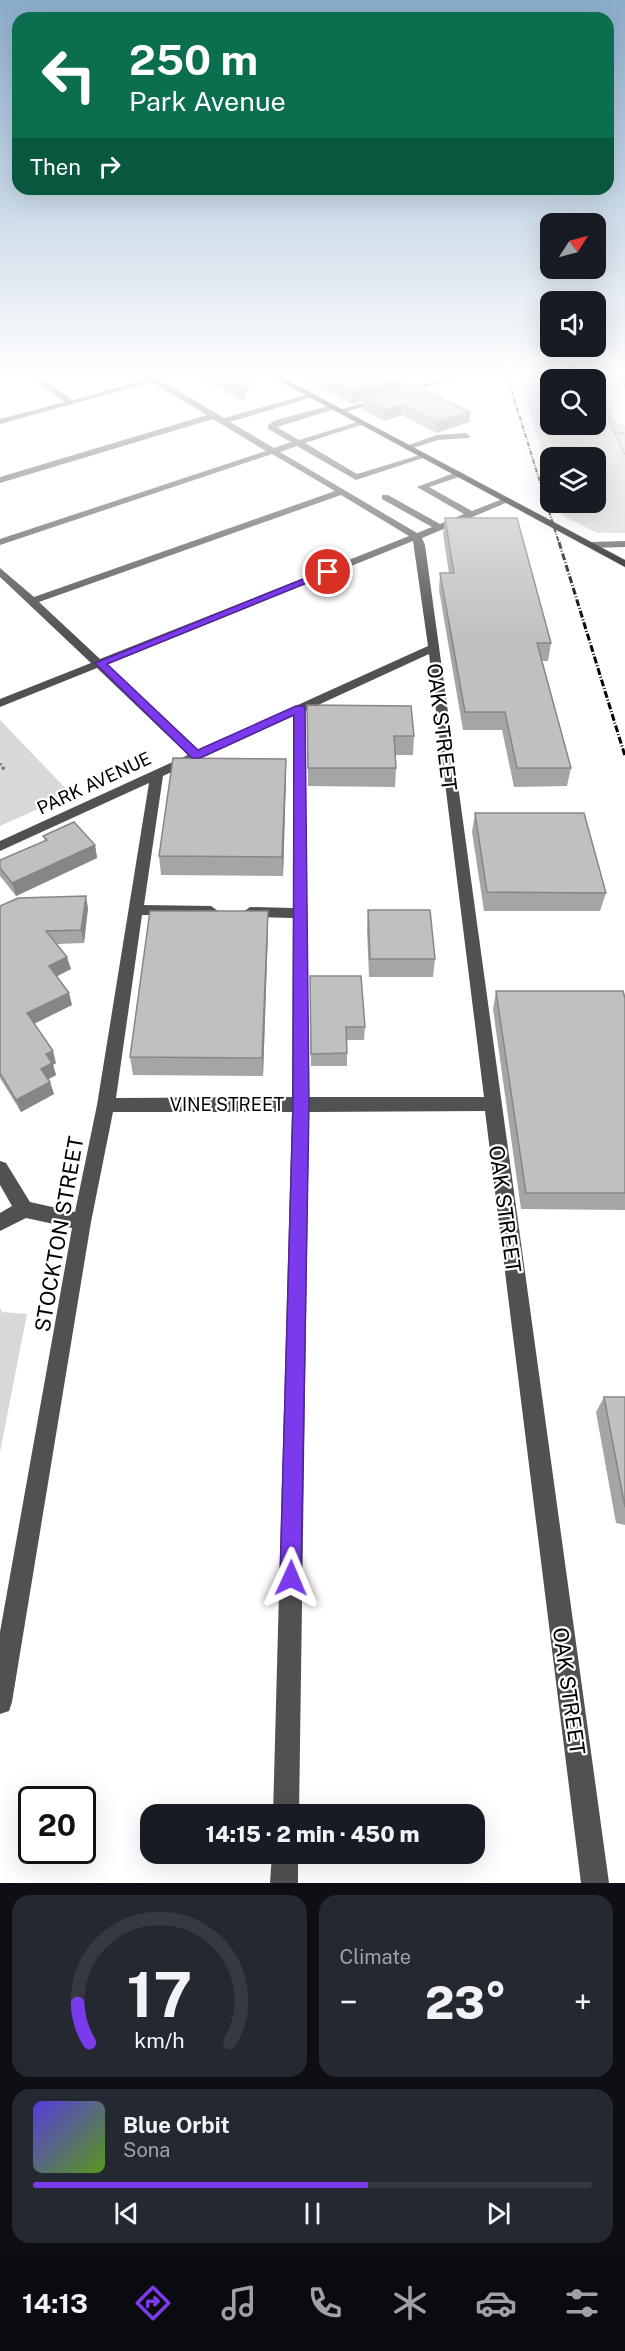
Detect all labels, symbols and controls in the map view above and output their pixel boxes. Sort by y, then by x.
text: 250 m [129,35,258,84]
icon: left [30,36,108,114]
text: Park Avenue [129,85,286,117]
icon: right [93,150,126,183]
text: Then [30,154,81,180]
north arrow [540,213,606,279]
map controls [540,213,606,513]
button: sound [540,291,606,357]
button: search [540,369,606,435]
button: layers [540,447,606,513]
pin [302,546,353,597]
icon: arrive [311,555,344,588]
street label: OAK STREET [422,662,462,792]
street label: PARK AVENUE [34,747,154,819]
street label: VINE STREET [170,1094,285,1115]
street label: STOCKTON STREET [29,1134,89,1334]
street label: OAK STREET [484,1144,526,1274]
position arrow [259,1546,323,1610]
street label: OAK STREET [548,1626,590,1756]
speed limit sign: 20 [18,1786,96,1864]
text: 14:15 · 2 min · 450 m [205,1821,420,1847]
text: Climate [340,1945,411,1969]
text: 17 [126,1958,192,2031]
text: 23° [425,1976,507,2029]
text: − [340,1983,358,2021]
text: + [574,1983,592,2021]
text: km/h [134,2028,184,2053]
text: Blue Orbit [123,2112,230,2138]
text: Sona [123,2138,170,2162]
icon: previous [110,2197,143,2230]
icon: pause [296,2197,329,2230]
icon: next [482,2197,515,2230]
icon: directions [132,2282,174,2324]
icon: music [218,2282,260,2324]
icon: phone [304,2282,346,2324]
icon: climate [389,2282,431,2324]
icon: car [475,2282,517,2324]
icon: filters [561,2282,603,2324]
text: 14:13 [22,2287,88,2319]

